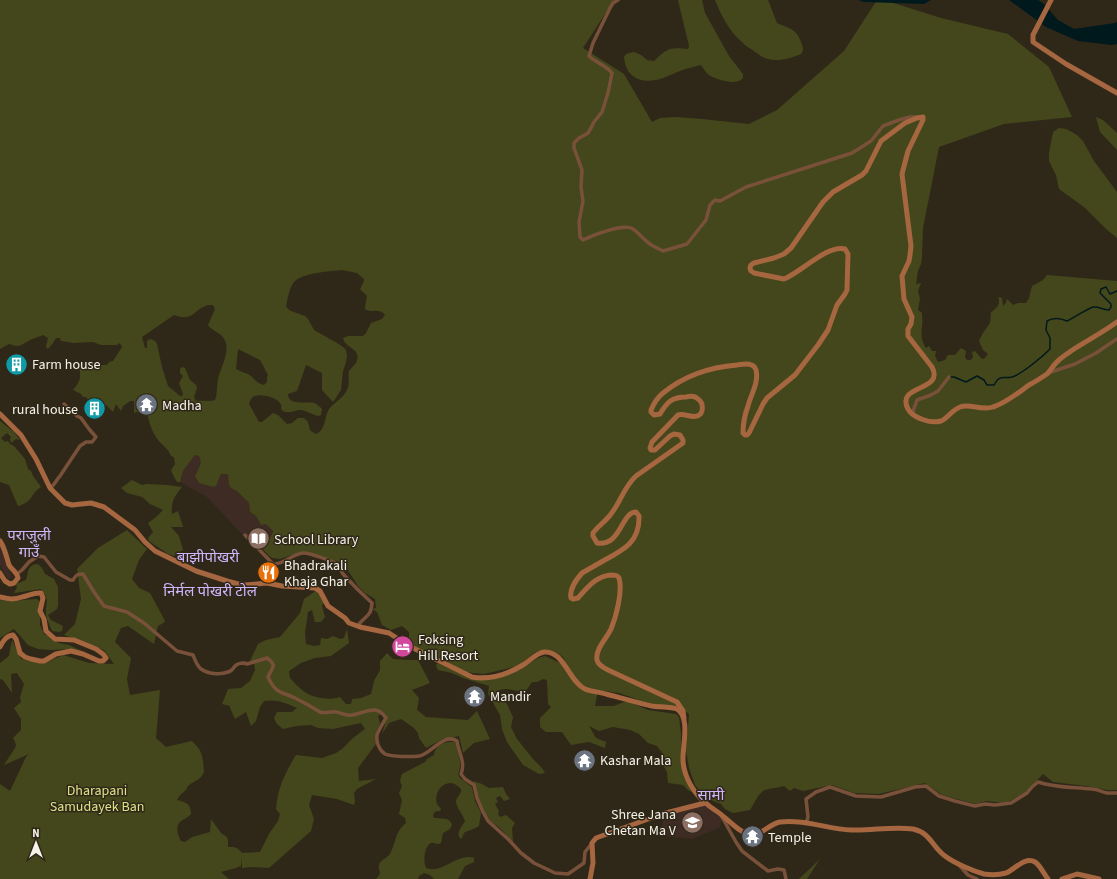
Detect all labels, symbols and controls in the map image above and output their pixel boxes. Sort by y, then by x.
building icon: Farm house [4,351,30,377]
place label: Farm house [32,355,100,375]
temple icon: Madha [133,392,159,418]
building icon: rural house [81,396,107,422]
place label: Madha [162,396,202,416]
place label: rural house [12,400,78,420]
district label: पराजुली गाउँ [7,525,52,563]
library icon: School Library [245,526,271,552]
place label: School Library [274,530,359,550]
district label: बाझीपोखरी [177,547,240,568]
place label: Bhadrakali Khaja Ghar [284,556,348,592]
restaurant icon: Bhadrakali Khaja Ghar [256,560,282,586]
district label: निर्मल पोखरी टोल [163,581,258,602]
place label: Foksing Hill Resort [418,630,479,666]
hotel icon: Foksing Hill Resort [390,634,416,660]
temple icon: Mandir [462,683,488,709]
place label: Mandir [490,687,531,707]
temple icon: Kashar Mala [571,747,597,773]
place label: Kashar Mala [600,751,671,771]
park label: Dharapani Samudayek Ban [50,781,144,817]
district label: सामी [698,785,726,806]
place label: Shree Jana Chetan Ma V [604,805,677,841]
school or university icon: Shree Jana Chetan Ma V [679,809,705,835]
north arrow [16,823,56,863]
temple icon: Temple [740,824,766,850]
text: N [32,826,40,841]
place label: Temple [768,828,811,848]

